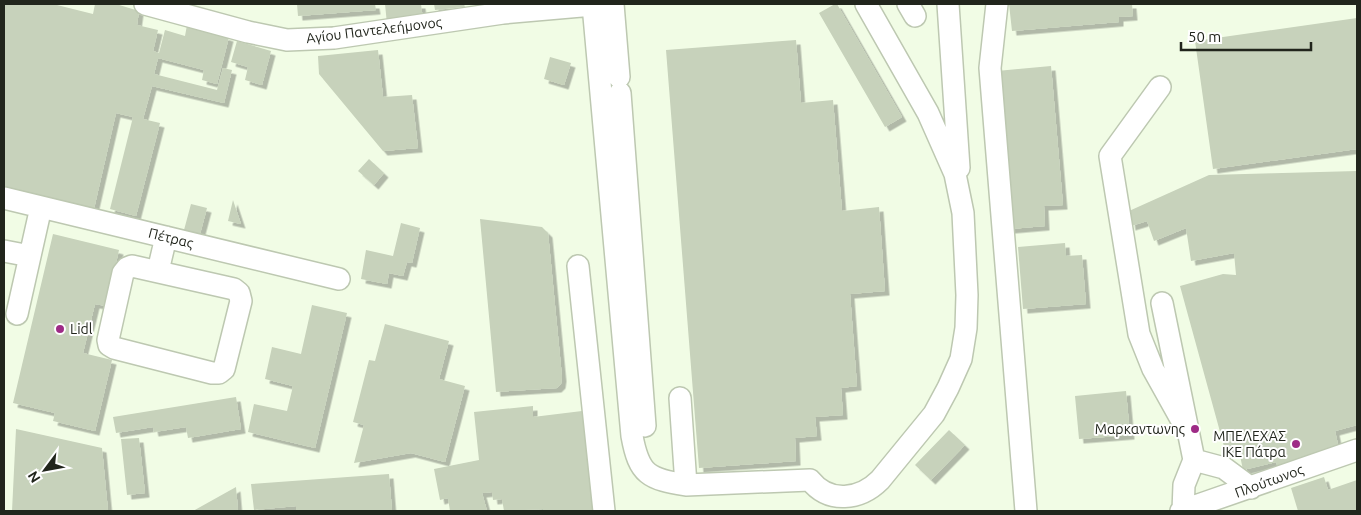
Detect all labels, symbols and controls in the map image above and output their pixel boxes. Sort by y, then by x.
street label: Αγίου Παντελεήμονος [305,14,443,46]
scale bar [1181,20,1311,52]
text: 50 m [1188,28,1221,45]
street label: Πέτρας [147,225,196,251]
place label: Lidl [70,321,93,337]
marker: Lidl [54,323,66,335]
place label: Μαρκαντωνης [1095,421,1186,437]
marker: Μαρκαντωνης [1189,423,1201,435]
place label: ΜΠΕΛΕΧΑΣ ΙΚΕ Πάτρα [1213,428,1287,460]
marker: ΜΠΕΛΕΧΑΣ ΙΚΕ Πάτρα [1290,438,1302,450]
north arrow [20,445,70,495]
street label: Πλούτωνος [1232,461,1306,501]
text: N [24,468,44,486]

